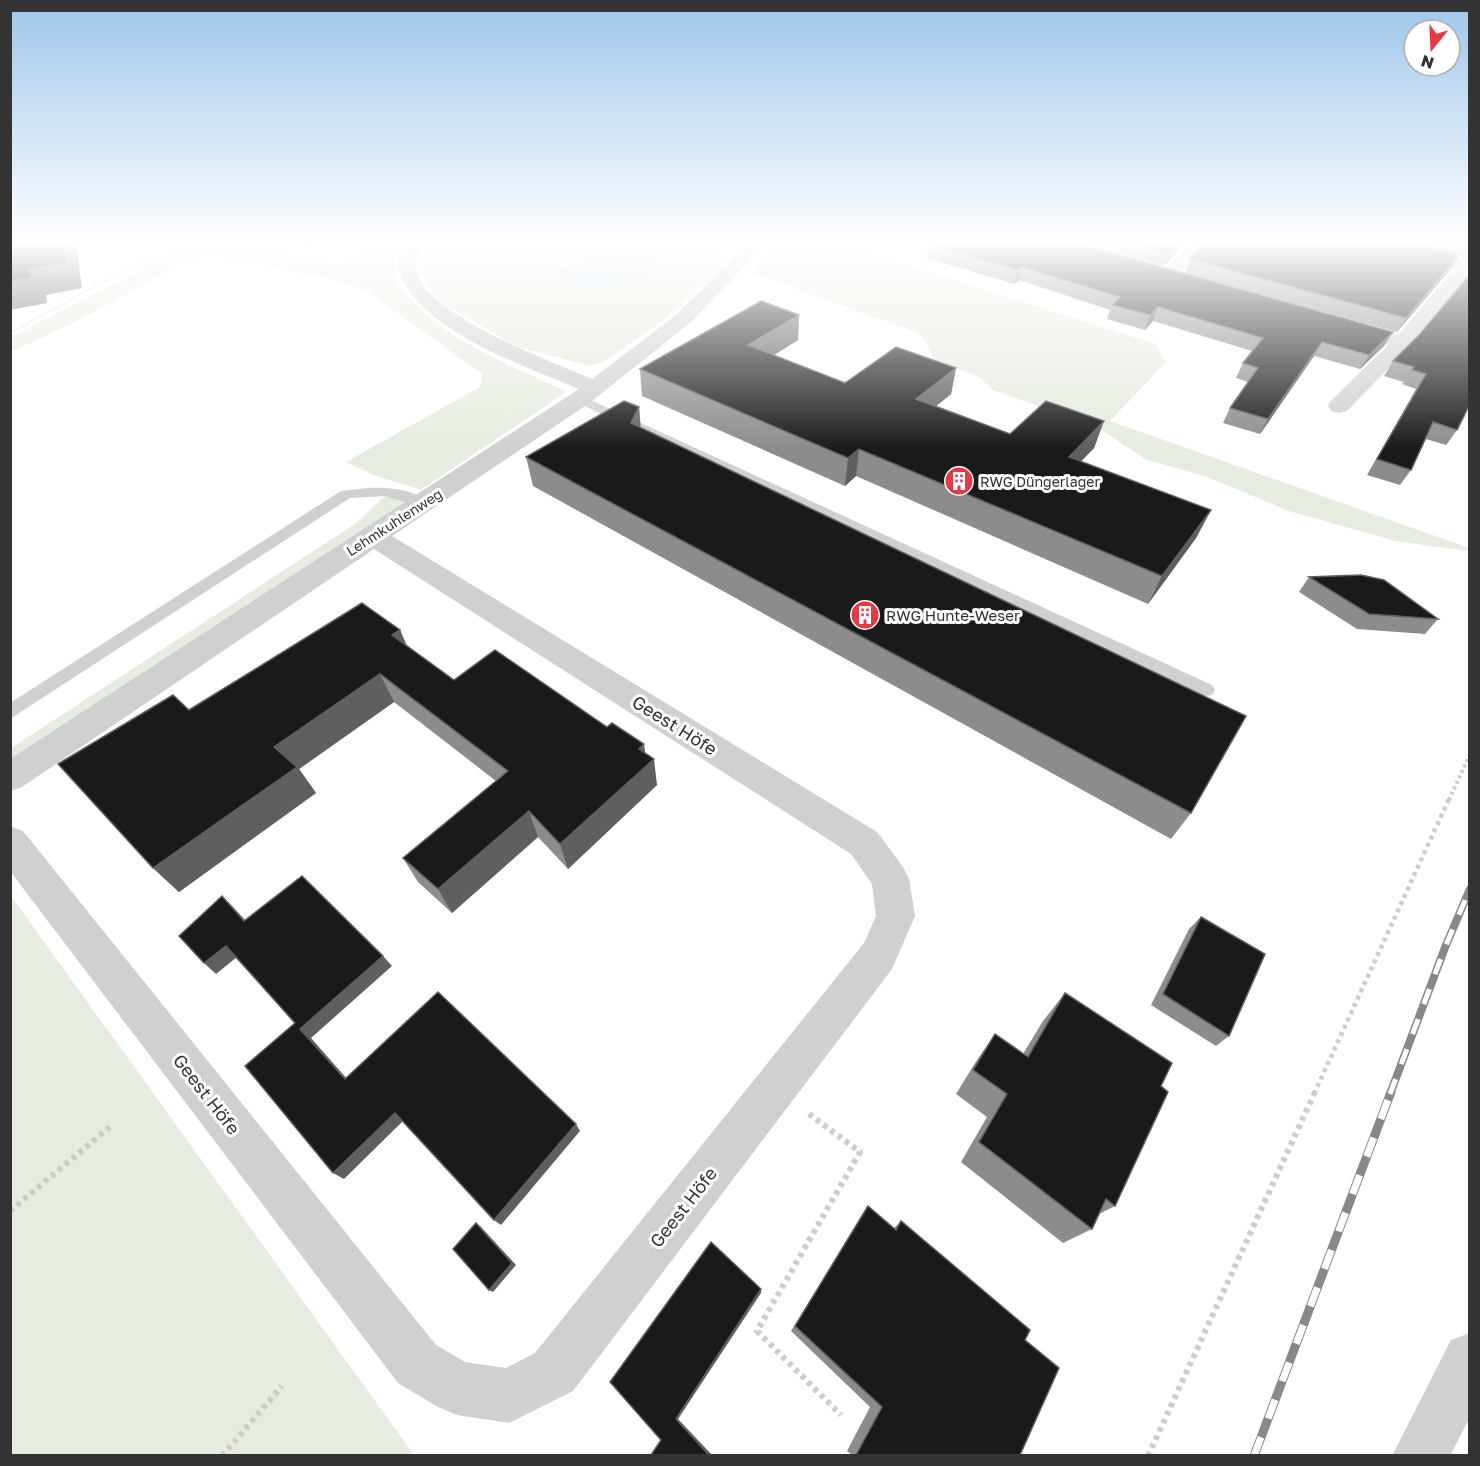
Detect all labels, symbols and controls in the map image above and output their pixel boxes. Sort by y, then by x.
north arrow [1402,18,1462,78]
text: N [1418,51,1436,74]
building icon: RWG Düngerlager [943,465,975,497]
place label: RWG Düngerlager [980,473,1100,490]
street label: Lehmkuhlenweg [343,485,445,559]
building icon: RWG Hunte-Weser [849,599,881,631]
place label: RWG Hunte-Weser [886,606,1020,624]
street label: Geest Höfe [628,690,722,760]
street label: Geest Höfe [169,1049,245,1139]
street label: Geest Höfe [645,1162,721,1252]

